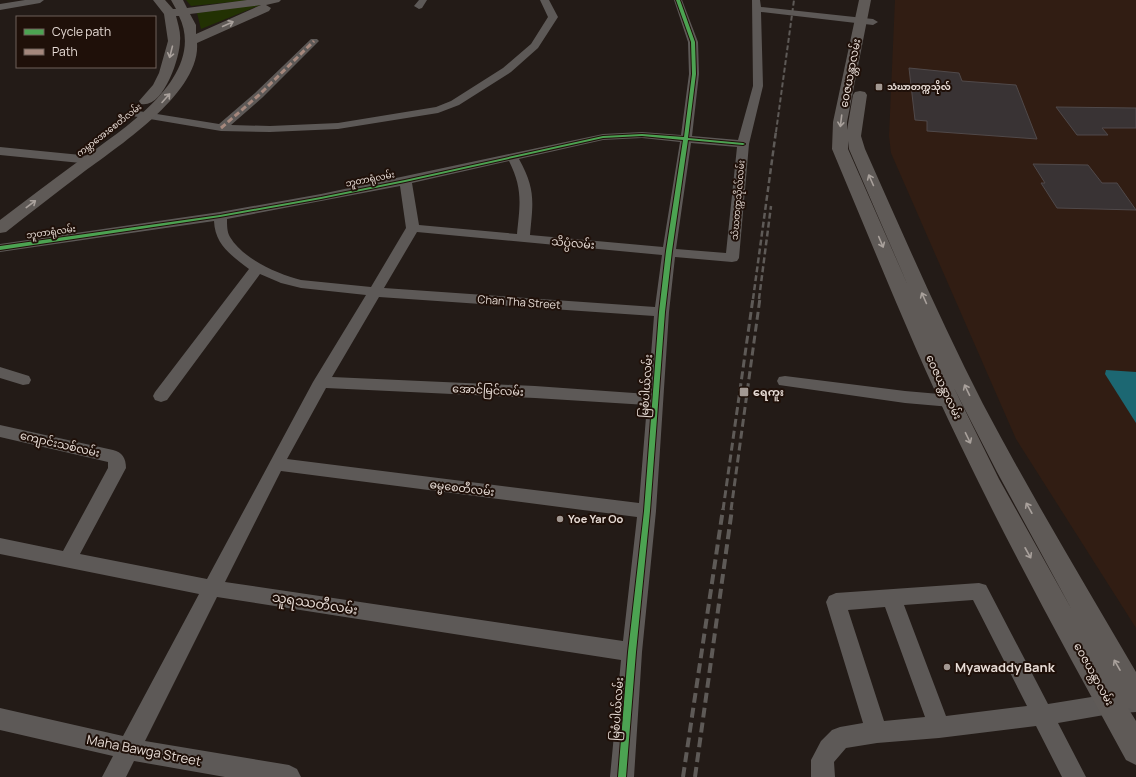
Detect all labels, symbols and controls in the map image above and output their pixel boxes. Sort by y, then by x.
legend [16,16,156,68]
one-way arrow [222,20,234,27]
text: Cycle path [52,23,111,40]
street label: ဝေဇယန္တာလမ်း [835,37,866,109]
text: Path [52,43,78,60]
one-way arrow [167,45,175,58]
place label: သံဃာတက္ကသိုလ် [887,80,951,94]
marker: သံဃာတက္ကသိုလ် [874,82,884,92]
one-way arrow [161,93,171,103]
street label: ကမ္ဘာအေးစေတီလမ်း [73,100,145,160]
one-way arrow [837,114,845,127]
street label: သံဃတက္ကသိုလ်လမ်း [728,159,748,241]
street label: ဘူတာရုံလမ်း [344,167,396,191]
one-way arrow [867,174,874,186]
one-way arrow [26,200,37,209]
street label: ဘူတာရုံလမ်း [25,222,77,242]
street label: သိပ္ပံလမ်း [551,233,596,254]
one-way arrow [877,236,885,248]
street label: Chan Tha Street [477,291,561,312]
one-way arrow [920,293,927,305]
street label: ဝေဇယန္တာလမ်း [921,352,966,423]
street label: မြစံပါယ်လမ်း [636,353,657,418]
street label: အောင်မြင်လမ်း [452,380,524,401]
place label: ရေကူး [753,384,784,402]
one-way arrow [963,384,970,396]
marker: ရေကူး [738,386,750,398]
street label: ကျောင်းသစ်လမ်း [18,427,102,462]
one-way arrow [965,431,972,443]
street label: ဓမ္မစေတီလမ်း [429,476,495,501]
one-way arrow [1024,502,1032,514]
place label: Yoe Yar Oo [568,511,623,526]
marker: Yoe Yar Oo [555,514,565,524]
one-way arrow [1024,547,1032,559]
street label: သူရဿတီလမ်း [270,587,359,621]
street label: ဝေဇယန္တာလမ်း [1069,640,1118,709]
place label: Myawaddy Bank [955,658,1056,676]
one-way arrow [1112,659,1120,671]
marker: Myawaddy Bank [942,662,952,672]
street label: မြစံပါယ်လမ်း [607,676,628,741]
street label: Maha Bawga Street [85,730,203,770]

